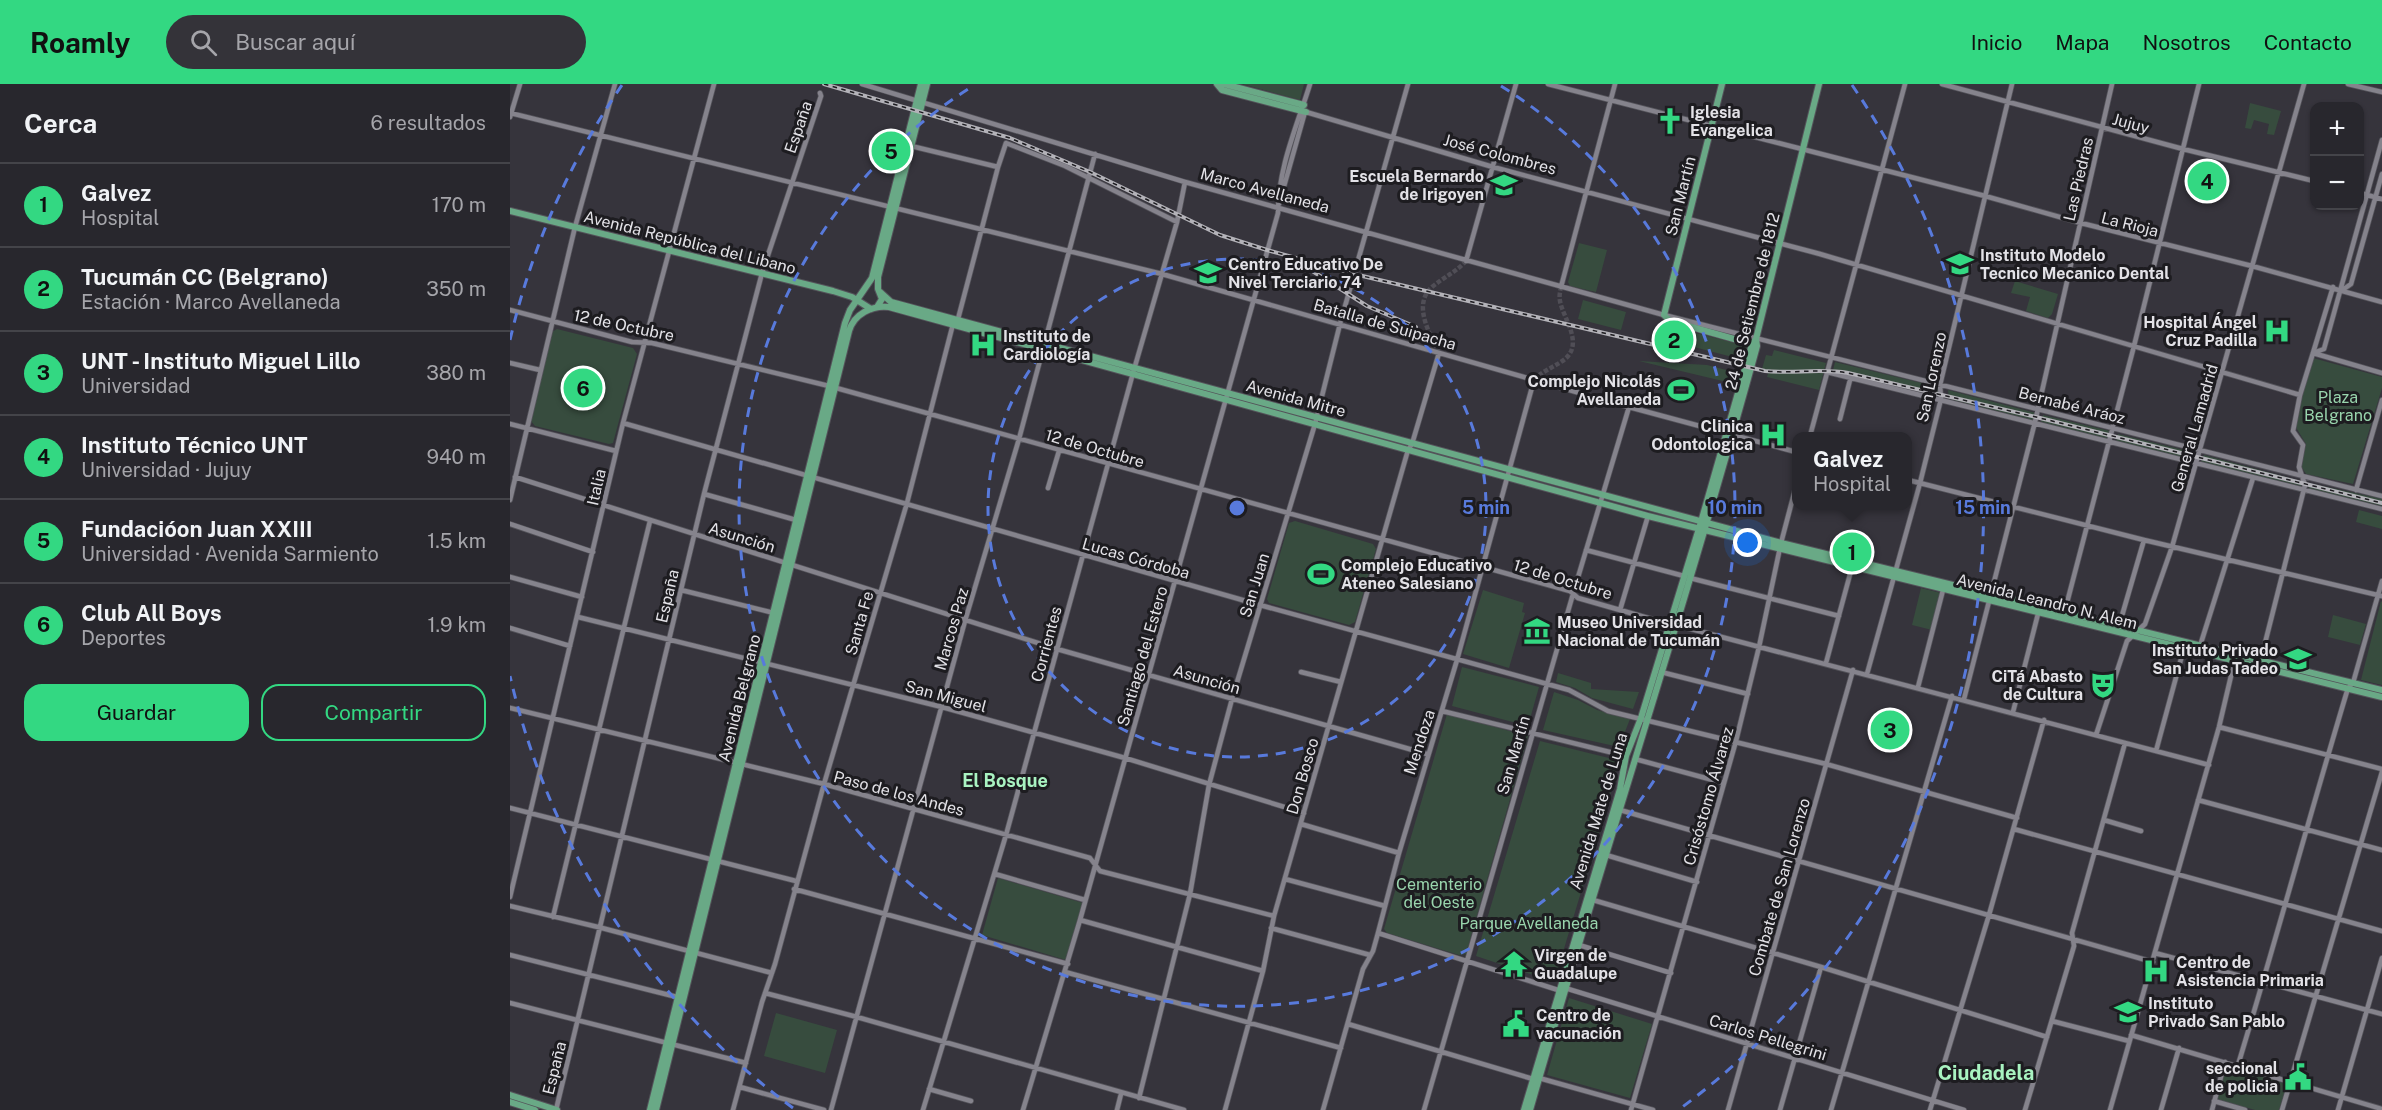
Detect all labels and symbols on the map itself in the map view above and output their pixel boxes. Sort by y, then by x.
street label: España [781,98,816,156]
place label: Iglesia Evangelica [1690,103,1773,140]
church icon: Iglesia Evangelica [1655,106,1685,136]
street label: Jujuy [2110,109,2152,138]
pin: 5 [872,128,910,174]
street label: José Colombres [1441,130,1559,179]
street label: Las Piedras [2060,135,2097,223]
street label: San Martín [1661,154,1700,238]
pin: 4 [2188,158,2226,204]
street label: Marco Avellaneda [1198,164,1331,217]
place label: Escuela Bernardo de Irigoyen [1349,167,1484,204]
school or university icon: Escuela Bernardo de Irigoyen [1489,170,1519,200]
street label: Avenida República del Libano [582,207,798,278]
street label: La Rioja [2099,208,2161,241]
street label: 24 de Setiembre de 1812 [1721,211,1784,392]
place label: Instituto Modelo Tecnico Mecanico Dental [1980,246,2169,283]
school or university icon: Instituto Modelo Tecnico Mecanico Dental [1945,249,1975,279]
place label: Centro Educativo De Nivel Terciario 74 [1228,255,1383,292]
school or university icon: Centro Educativo De Nivel Terciario 74 [1193,258,1223,288]
street label: Batalla de Suipacha [1311,295,1458,354]
street label: 12 de Octubre [572,306,676,345]
place label: Hospital Ángel Cruz Padilla [2143,312,2257,350]
hospital icon: Hospital Ángel Cruz Padilla [2262,316,2292,346]
pin: 2 [1654,318,1694,362]
place label: Instituto de Cardiología [1003,327,1091,364]
hospital icon: Instituto de Cardiología [968,330,998,360]
street label: San Lorenzo [1913,330,1950,424]
street label: General Lamadrid [2167,362,2222,494]
pin: 6 [564,366,602,410]
place label: Complejo Nicolás Avellaneda [1528,372,1661,409]
sports icon: Complejo Nicolás Avellaneda [1666,375,1696,405]
street label: Avenida Mitre [1244,376,1348,421]
street label: Bernabé Aráoz [2017,383,2127,428]
park label: Plaza Belgrano [2304,388,2372,425]
place label: Clinica Odontologica [1651,417,1753,454]
hospital icon: Clinica Odontologica [1758,420,1788,450]
street label: 12 de Octubre [1043,425,1147,472]
street label: Italia [583,467,610,507]
text: 5 min [1462,497,1510,518]
text: 10 min [1707,497,1763,518]
text: 15 min [1955,497,2011,518]
centre of rings [1227,498,1247,518]
street label: Asunción [706,518,777,557]
your location [1733,528,1762,557]
pin: 1 [1832,530,1872,574]
street label: Lucas Córdoba [1080,534,1192,583]
street label: San Juan [1236,551,1273,620]
street label: 12 de Octubre [1511,555,1615,604]
place label: Complejo Educativo Ateneo Salesiano [1341,556,1492,593]
sports icon: Complejo Educativo Ateneo Salesiano [1306,559,1336,589]
street label: España [652,568,683,625]
street label: Avenida Leandro N. Alem [1955,570,2139,633]
street label: Santiago del Estero [1113,584,1172,728]
street label: Marcos Paz [931,585,972,673]
street label: Santa Fe [841,589,878,657]
street label: Corrientes [1027,604,1066,684]
place label: Museo Universidad Nacional de Tucumán [1557,613,1720,650]
museum icon: Museo Universidad Nacional de Tucumán [1522,616,1552,646]
street label: Avenida Belgrano [714,632,765,764]
place label: Instituto Privado San Judas Tadeo [2152,641,2278,678]
school or university icon: Instituto Privado San Judas Tadeo [2283,644,2313,674]
street label: Asunción [1171,661,1242,698]
place label: CiTá Abasto de Cultura [1991,667,2083,704]
theatre icon: CiTá Abasto de Cultura [2088,670,2118,700]
street label: San Miguel [903,676,989,717]
street label: Mendoza [1400,707,1439,777]
pin: 3 [1870,708,1910,752]
street label: San Martín [1493,714,1534,797]
street label: Crisóstomo Álvarez [1679,724,1737,868]
street label: Avenida Mate de Luna [1566,730,1631,892]
street label: Don Bosco [1282,736,1322,817]
street label: Paso de los Andes [831,767,966,820]
district label: El Bosque [962,770,1048,791]
street label: Combate de San Lorenzo [1745,796,1814,978]
park label: Cementerio del Oeste [1396,875,1482,912]
park label: Parque Avellaneda [1460,914,1598,933]
place label: Virgen de Guadalupe [1534,946,1617,983]
temple icon: Virgen de Guadalupe [1499,949,1529,979]
place label: Centro de Asistencia Primaria [2176,953,2324,990]
hospital icon: Centro de Asistencia Primaria [2141,956,2171,986]
place label: Instituto Privado San Pablo [2148,994,2285,1031]
school or university icon: Instituto Privado San Pablo [2113,997,2143,1027]
place label: Centro de vacunación [1536,1006,1622,1043]
public building icon: Centro de vacunación [1501,1009,1531,1039]
street label: Carlos Pellegrini [1707,1011,1829,1064]
street label: España [539,1040,570,1097]
place label: seccional de policia [2205,1059,2278,1096]
district label: Ciudadela [1938,1061,2034,1085]
public building icon: seccional de policia [2283,1062,2313,1092]

